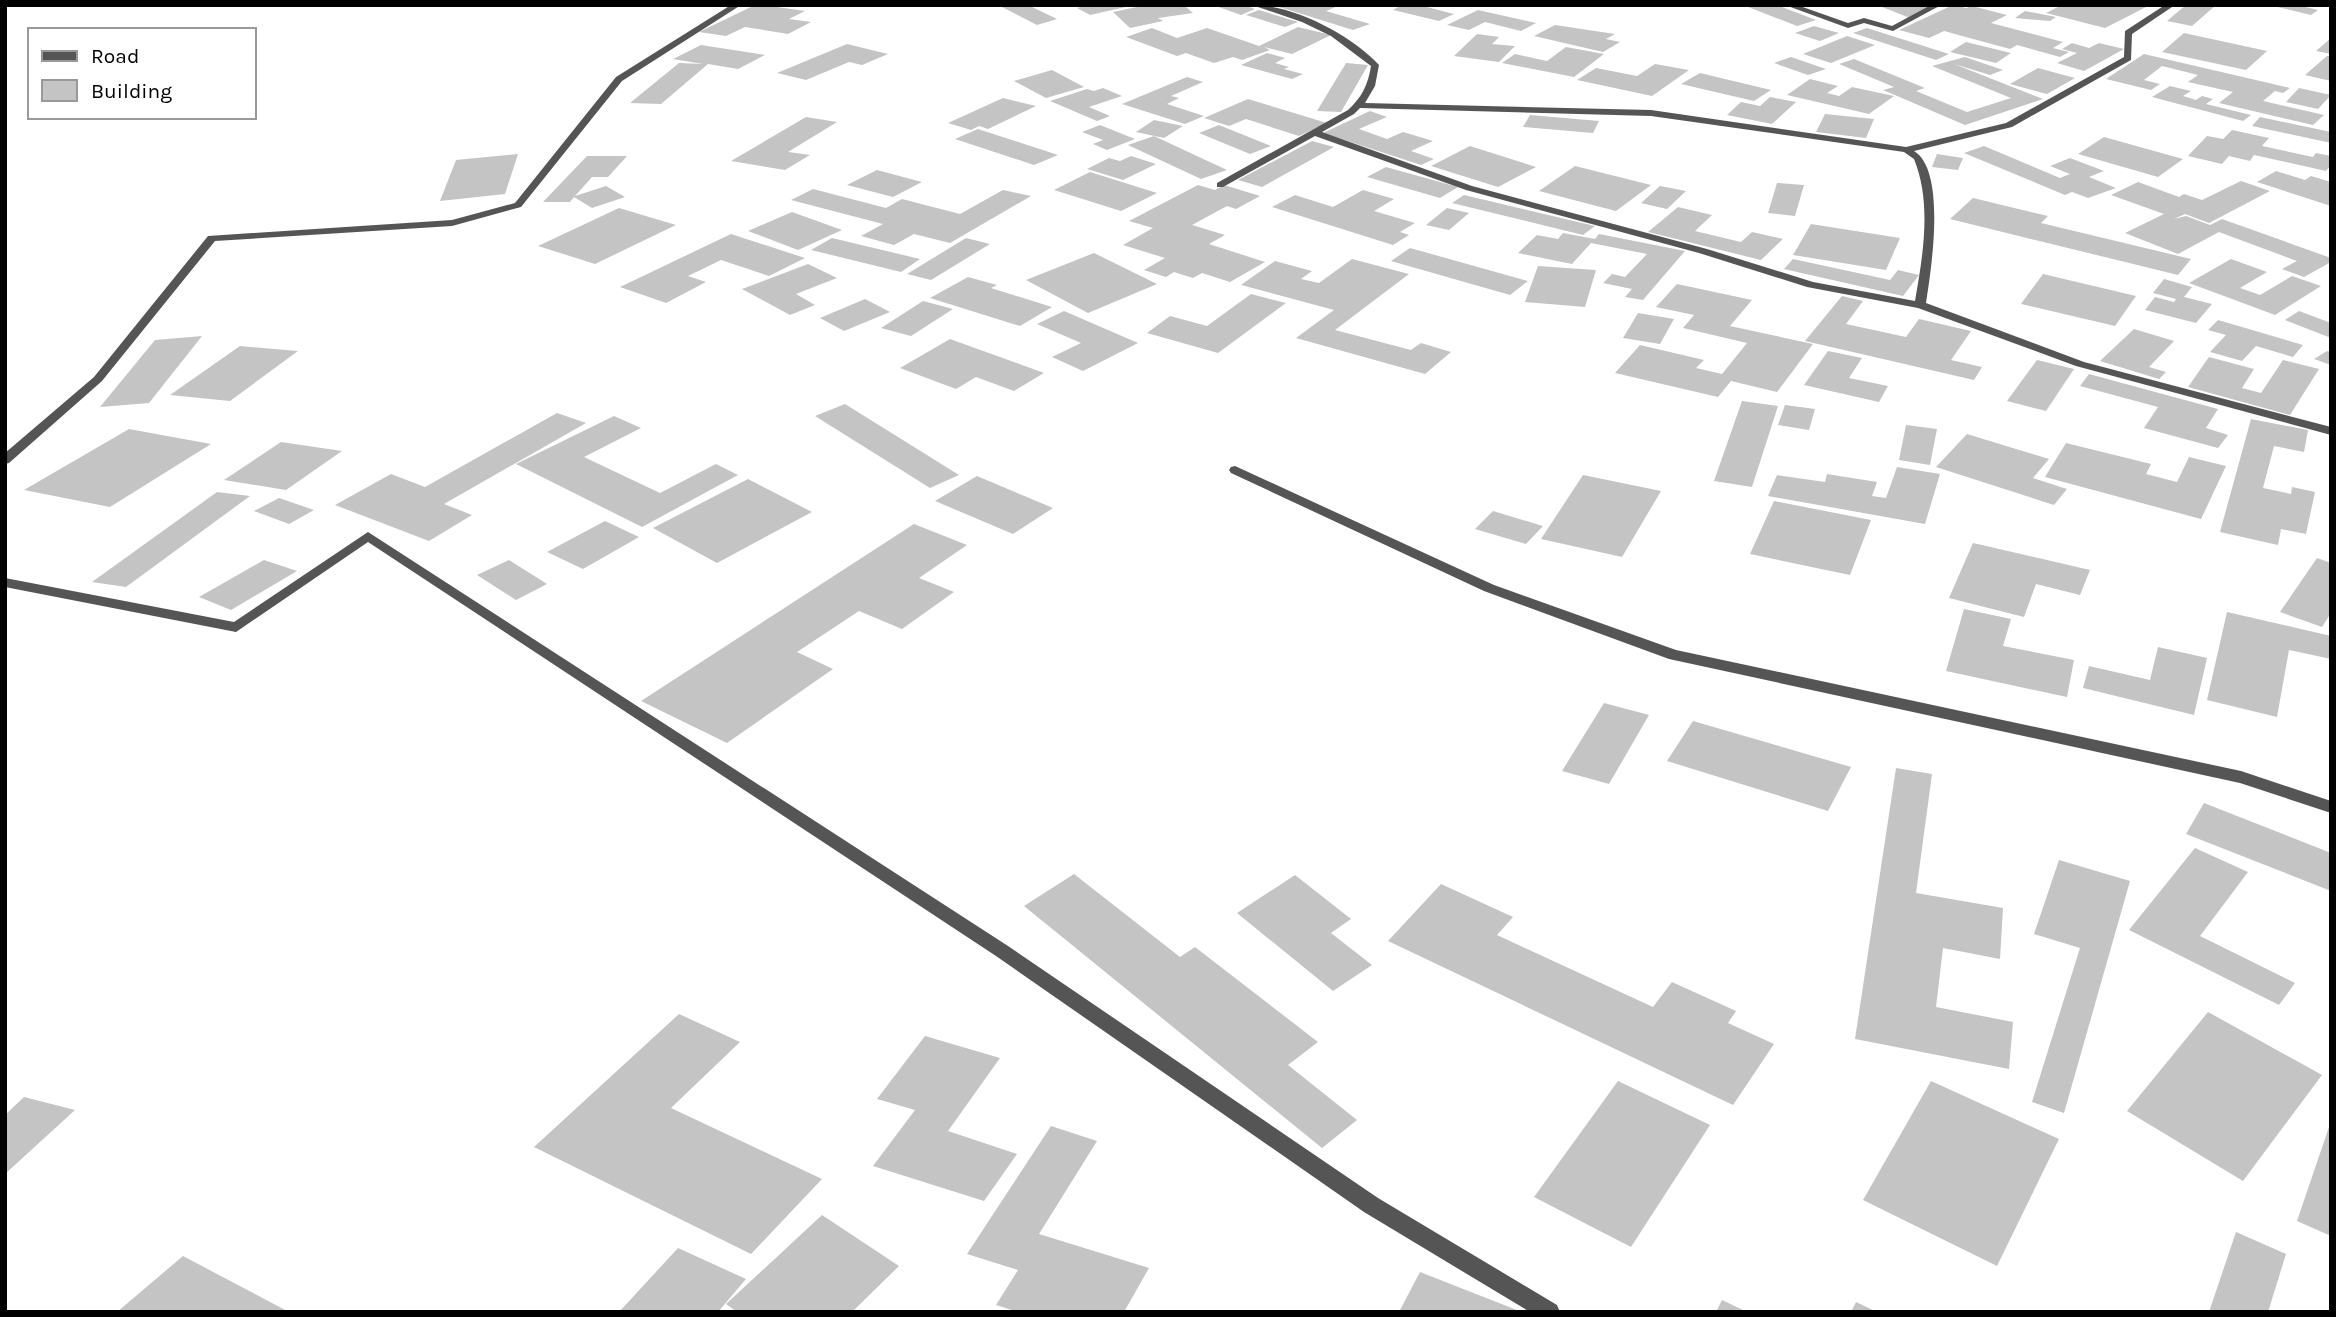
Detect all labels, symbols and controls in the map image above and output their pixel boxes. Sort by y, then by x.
legend [28,28,256,119]
text: Road [91,44,139,68]
text: Building [91,79,172,103]

